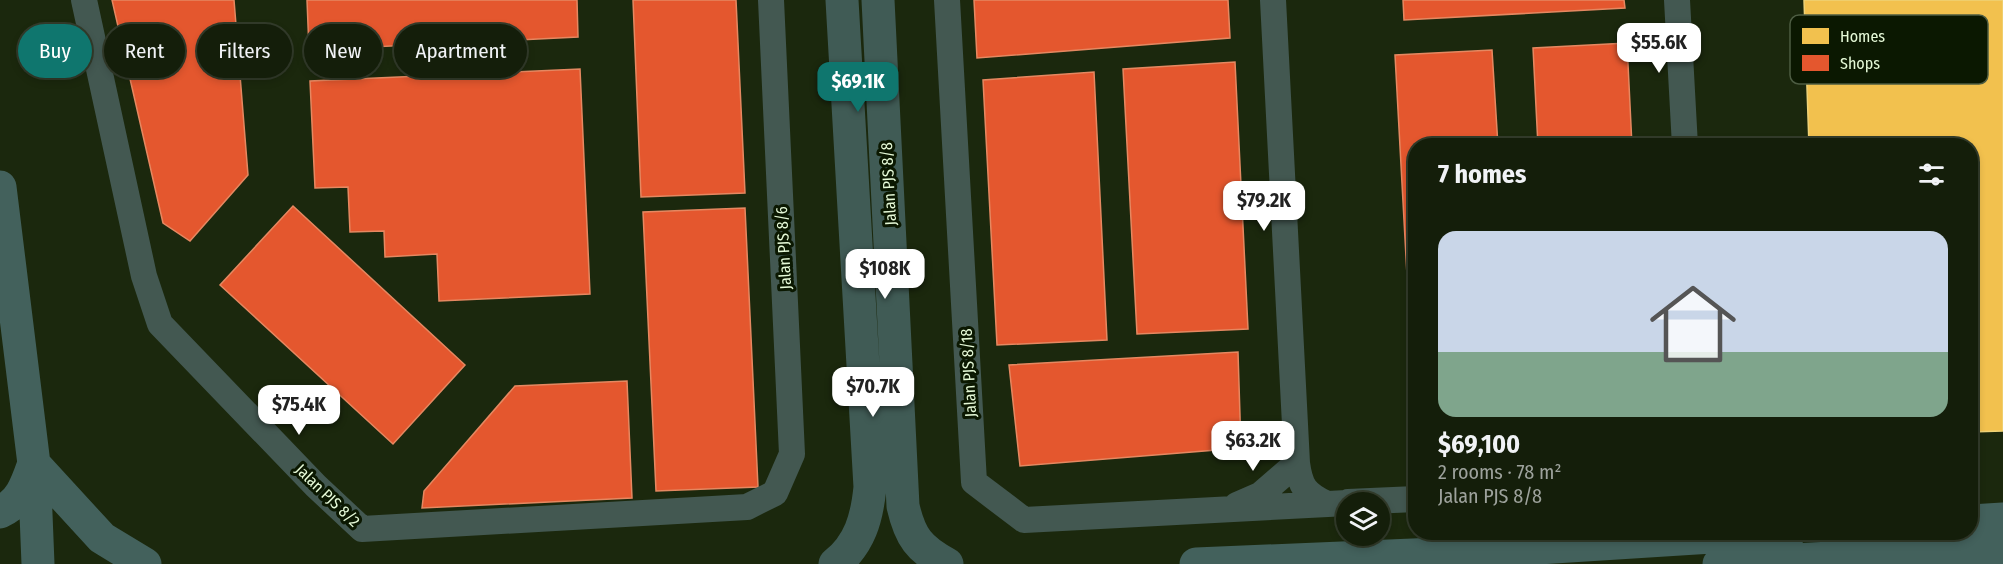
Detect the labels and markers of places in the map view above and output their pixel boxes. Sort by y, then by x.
pin: $55.6K [1610,23,1708,74]
pin: $69.1K [809,62,907,113]
pin: $79.2K [1215,181,1313,232]
pin: $108K [843,249,927,300]
pin: $70.7K [824,367,922,418]
pin: $75.4K [250,385,348,436]
pin: $63.2K [1204,421,1302,472]

